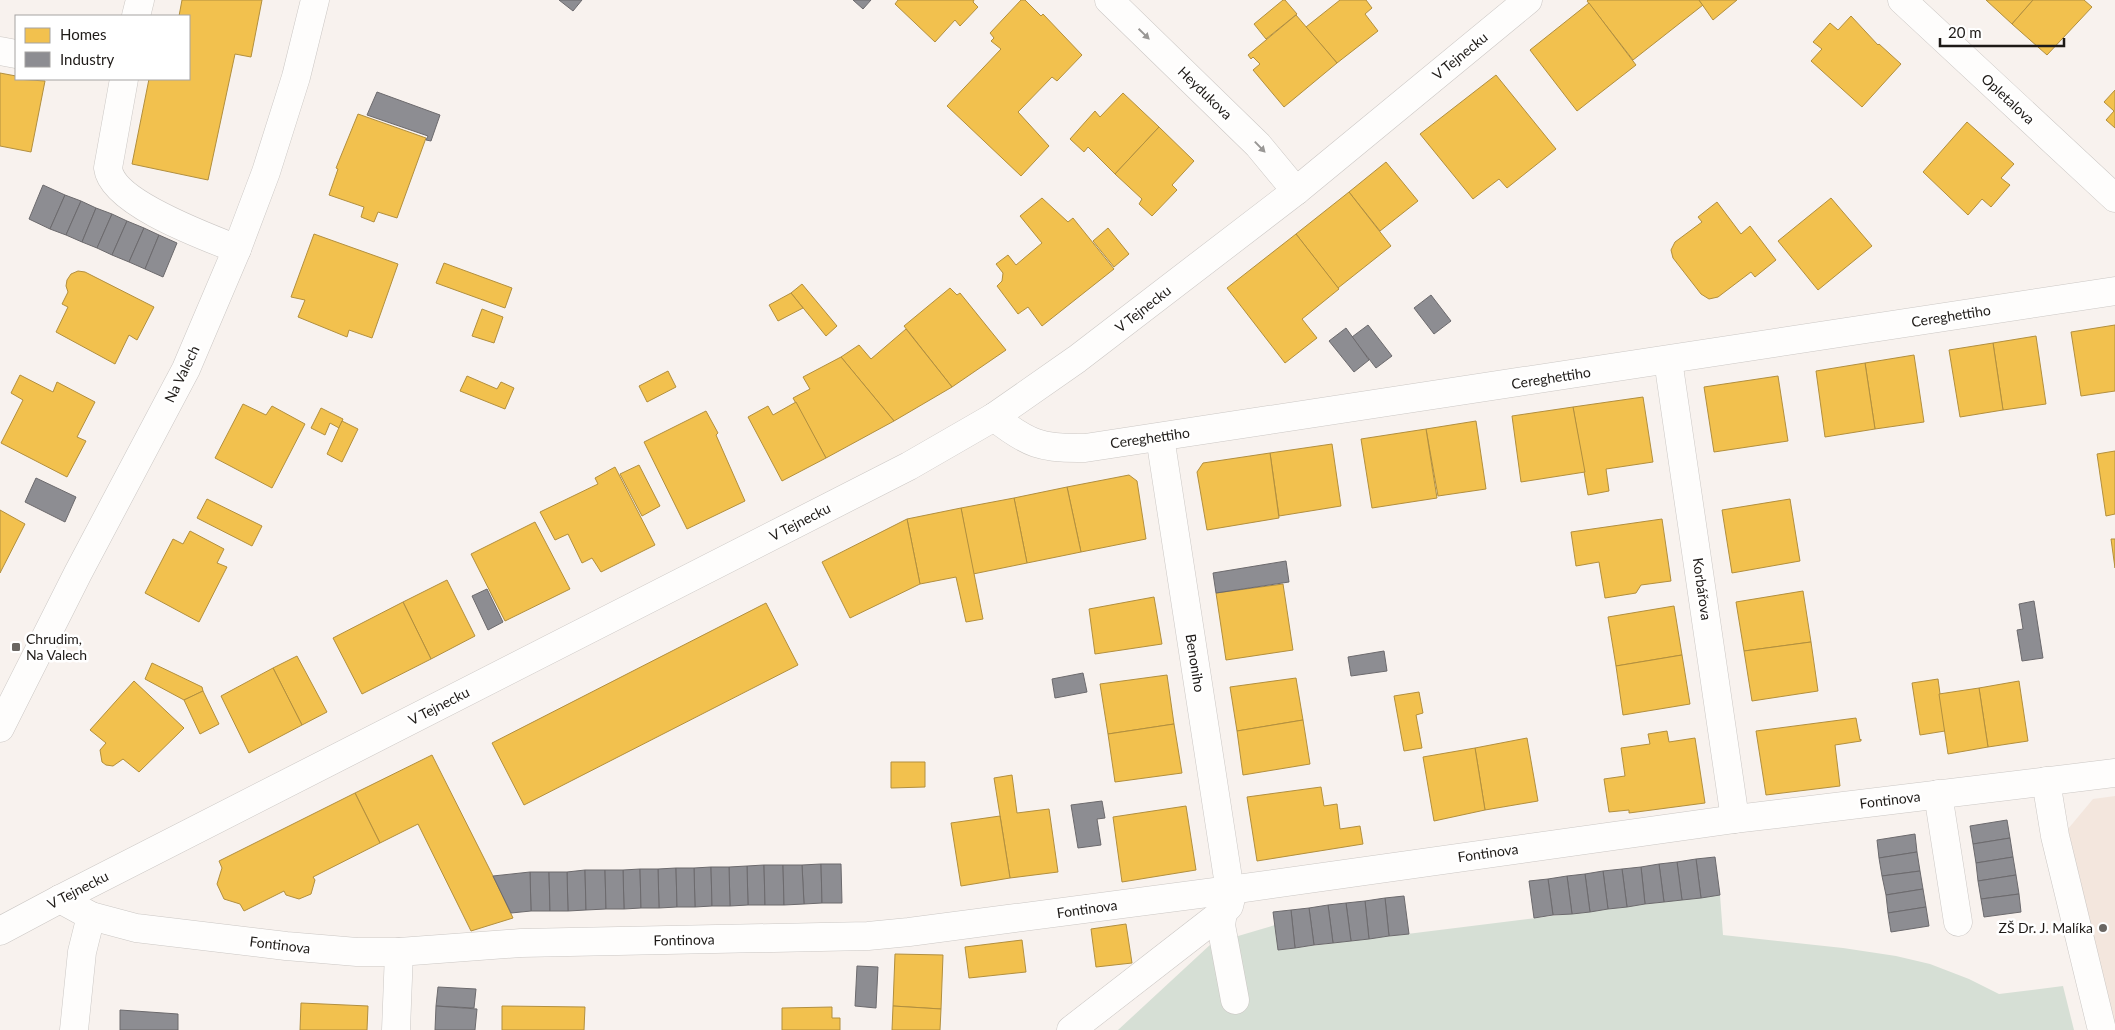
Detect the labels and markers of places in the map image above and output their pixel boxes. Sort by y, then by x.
place label: Chrudim, Na Valech [26,630,87,663]
marker: Chrudim, Na Valech [10,641,22,653]
place label: ZŠ Dr. J. Malíka [1998,919,2093,936]
marker: ZŠ Dr. J. Malíka [2097,922,2109,934]

